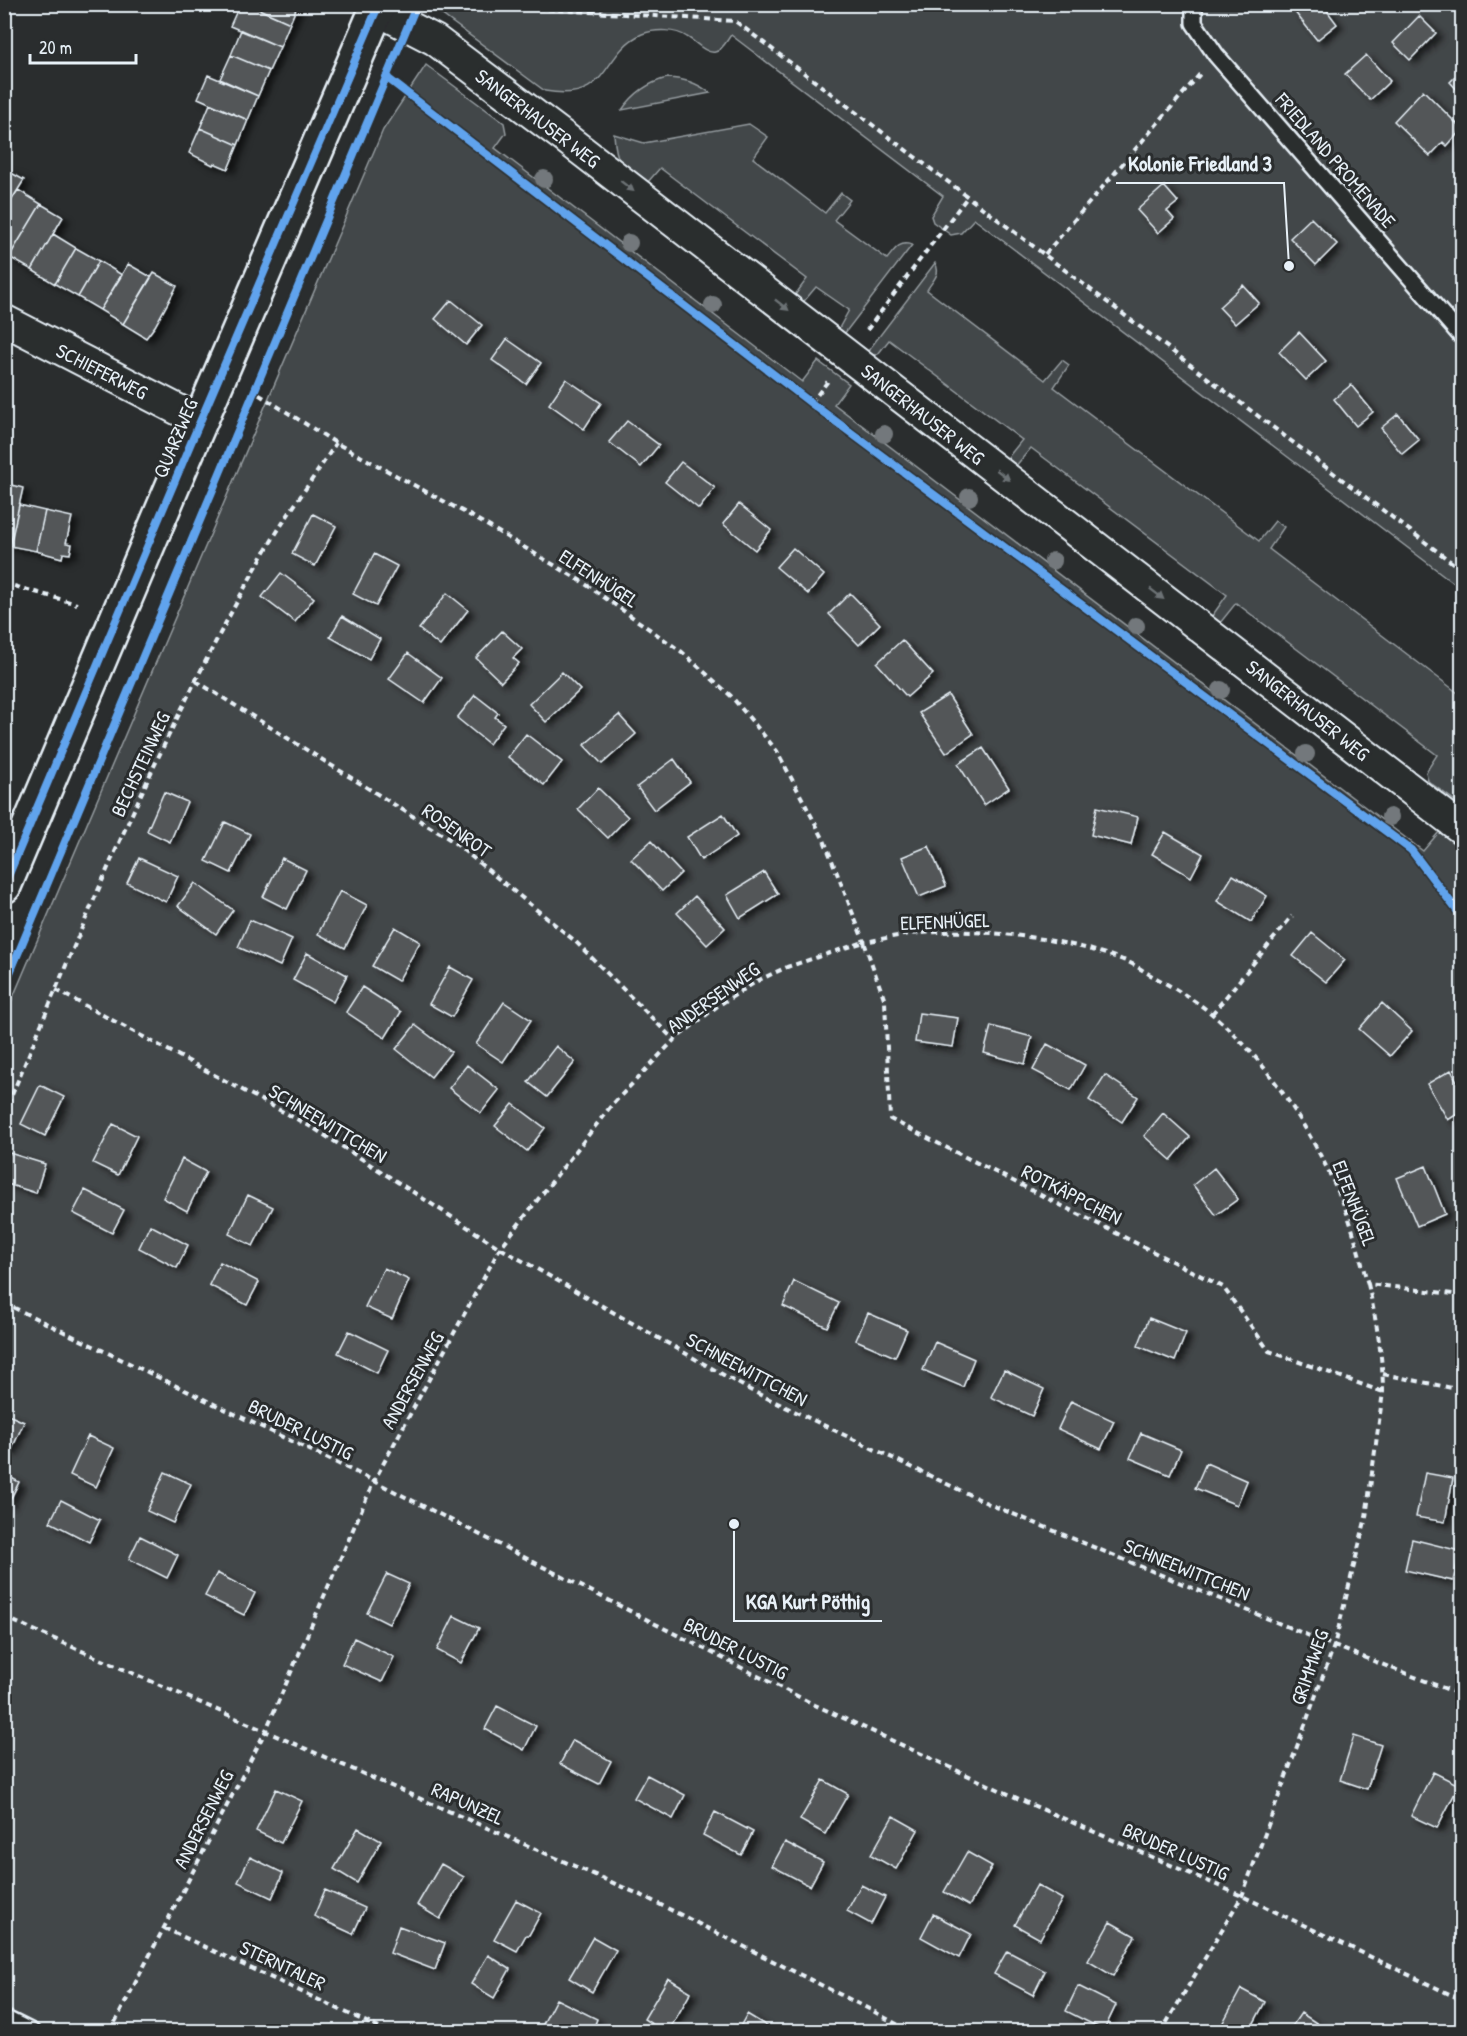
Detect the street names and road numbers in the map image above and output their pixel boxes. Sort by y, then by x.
street label: SANGERHAUSER WEG [470,62,606,174]
street label: FRIEDLAND PROMENADE [1269,86,1402,233]
street label: SCHIEFERWEG [52,336,153,406]
street label: SANGERHAUSER WEG [856,357,991,471]
street label: QUARZWEG [146,394,204,482]
street label: ELFENHÜGEL [554,542,644,614]
street label: SANGERHAUSER WEG [1241,653,1376,767]
street label: BECHSTEINWEG [104,707,176,821]
street label: ROSENROT [417,796,497,864]
street label: ELFENHÜGEL [900,906,990,936]
street label: ANDERSENWEG [661,955,765,1039]
street label: SCHNEEWITTCHEN [264,1077,392,1169]
street label: ELFENHÜGEL [1326,1156,1384,1250]
street label: ROTKÄPPCHEN [1017,1157,1127,1231]
street label: ANDERSENWEG [374,1326,450,1433]
street label: SCHNEEWITTCHEN [682,1326,812,1412]
street label: BRUDER LUSTIG [244,1392,358,1466]
street label: SCHNEEWITTCHEN [1120,1532,1254,1606]
street label: BRUDER LUSTIG [679,1610,793,1686]
street label: GRIMMWEG [1284,1625,1335,1708]
street label: ANDERSENWEG [167,1765,240,1873]
street label: RAPUNZEL [428,1775,508,1831]
street label: BRUDER LUSTIG [1119,1816,1234,1887]
street label: STERNTALER [236,1933,330,1997]

